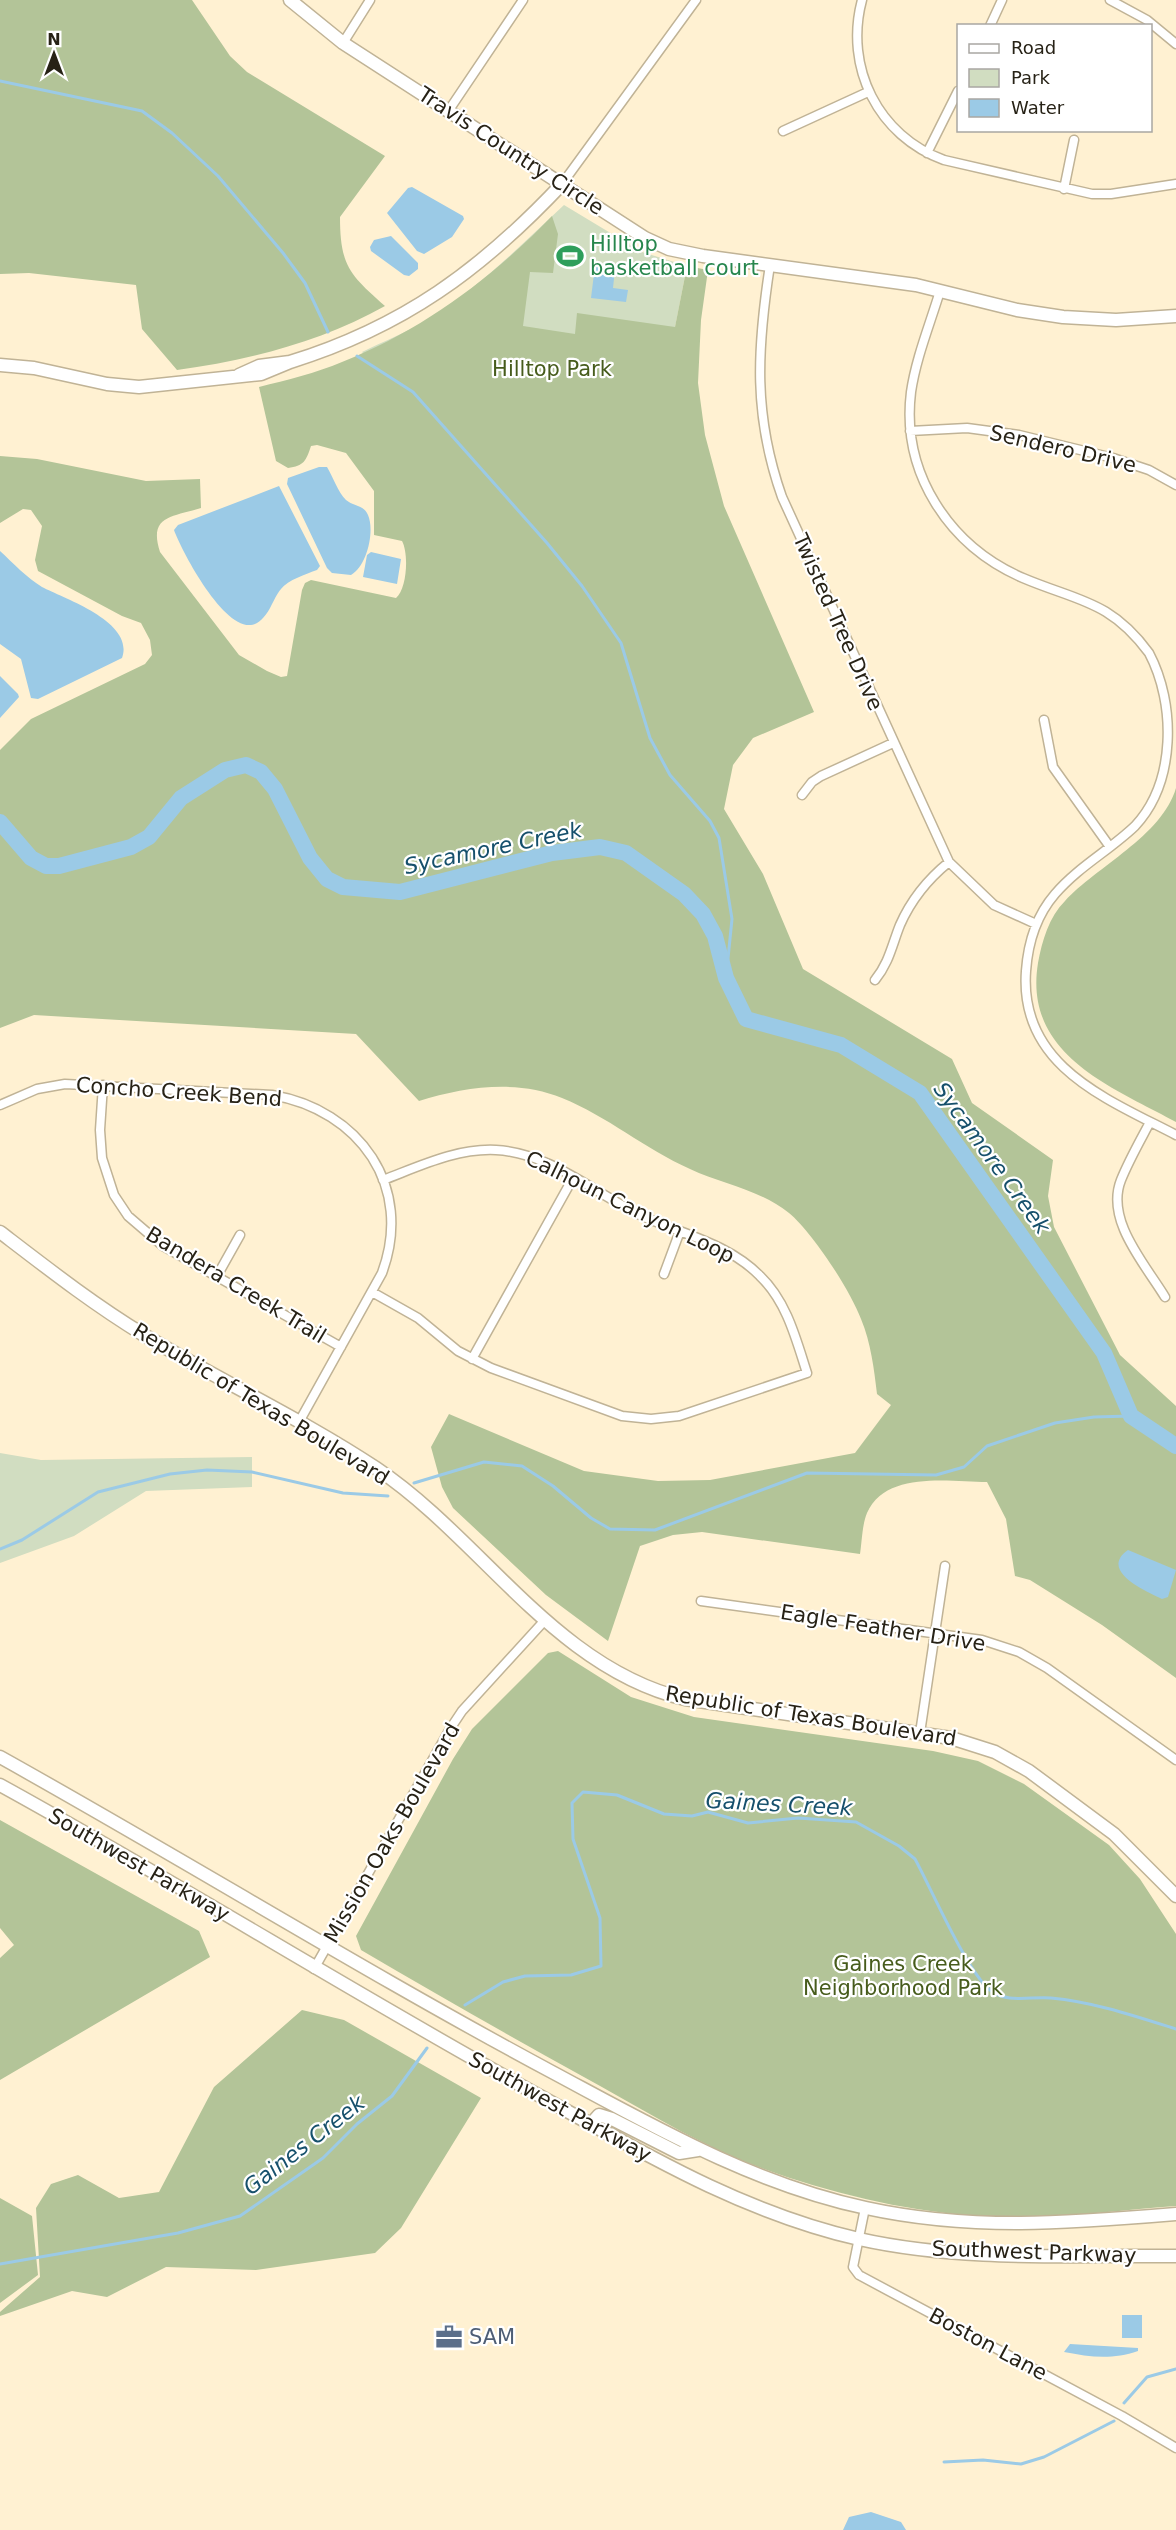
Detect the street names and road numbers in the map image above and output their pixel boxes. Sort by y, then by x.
street label: Travis Country Circle [413,82,608,220]
street label: Sendero Drive [987,420,1139,478]
street label: Twisted Tree Drive [788,529,888,714]
street label: Concho Creek Bend [75,1073,283,1111]
street label: Calhoun Canyon Loop [522,1146,738,1268]
street label: Bandera Creek Trail [142,1222,330,1348]
street label: Republic of Texas Boulevard [129,1318,393,1490]
street label: Eagle Feather Drive [779,1600,987,1656]
street label: Republic of Texas Boulevard [664,1681,958,1751]
street label: Mission Oaks Boulevard [319,1719,465,1947]
street label: Southwest Parkway [44,1803,234,1927]
street label: Southwest Parkway [465,2047,655,2167]
street label: Southwest Parkway [931,2236,1137,2268]
street label: Boston Lane [925,2303,1051,2385]

